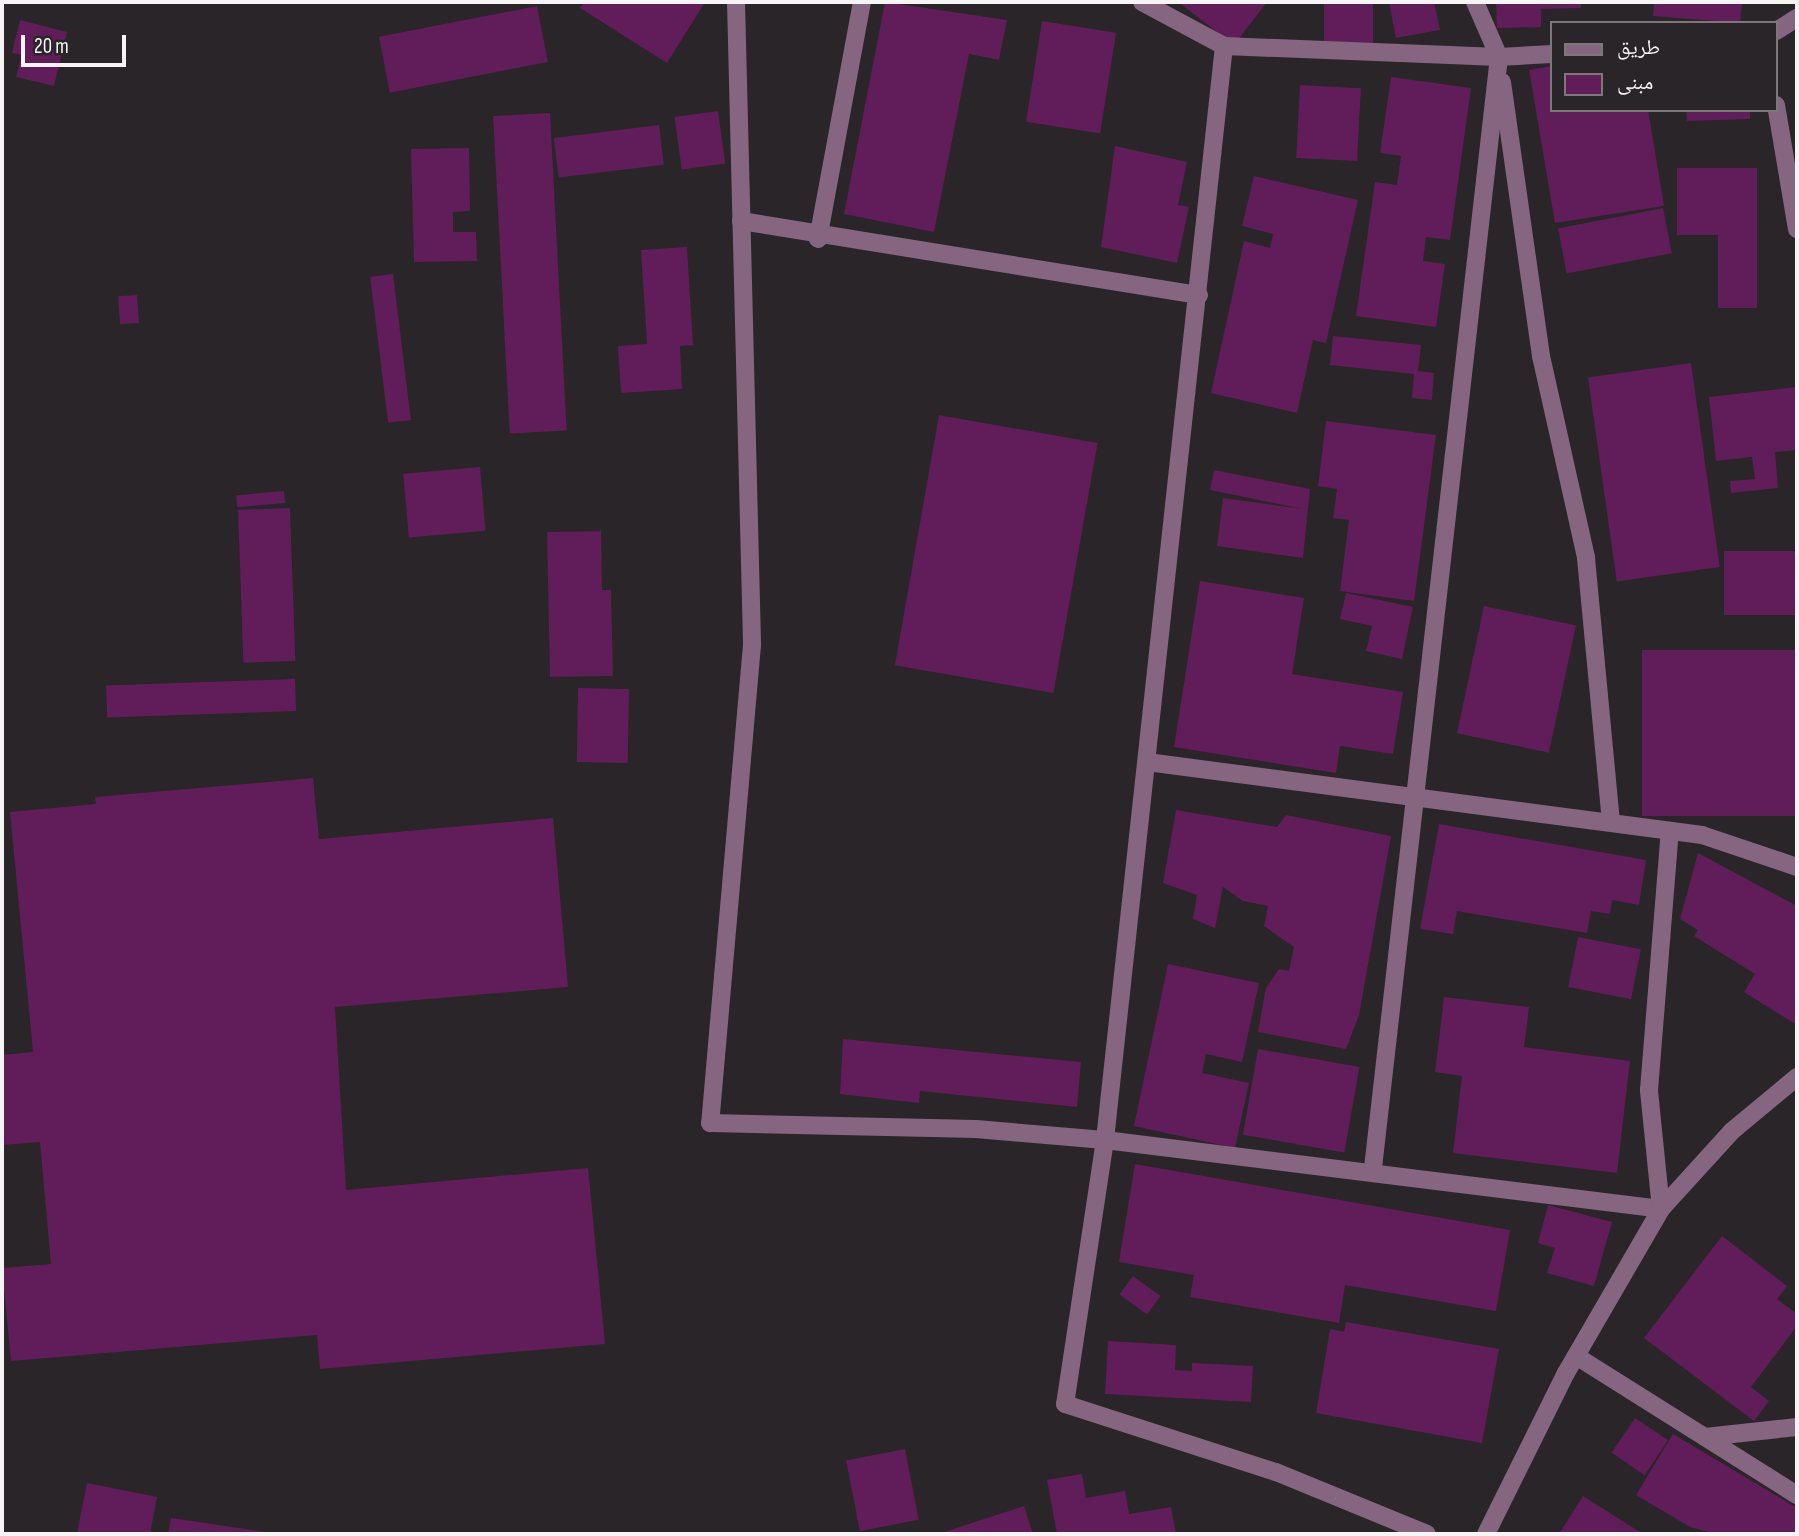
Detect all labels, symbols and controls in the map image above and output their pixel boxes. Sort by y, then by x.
scale bar [24,21,130,65]
legend [1550,21,1778,112]
text: 20 m [34,34,69,59]
text: طريق [1617,35,1660,60]
text: مبنى [1617,70,1653,95]

